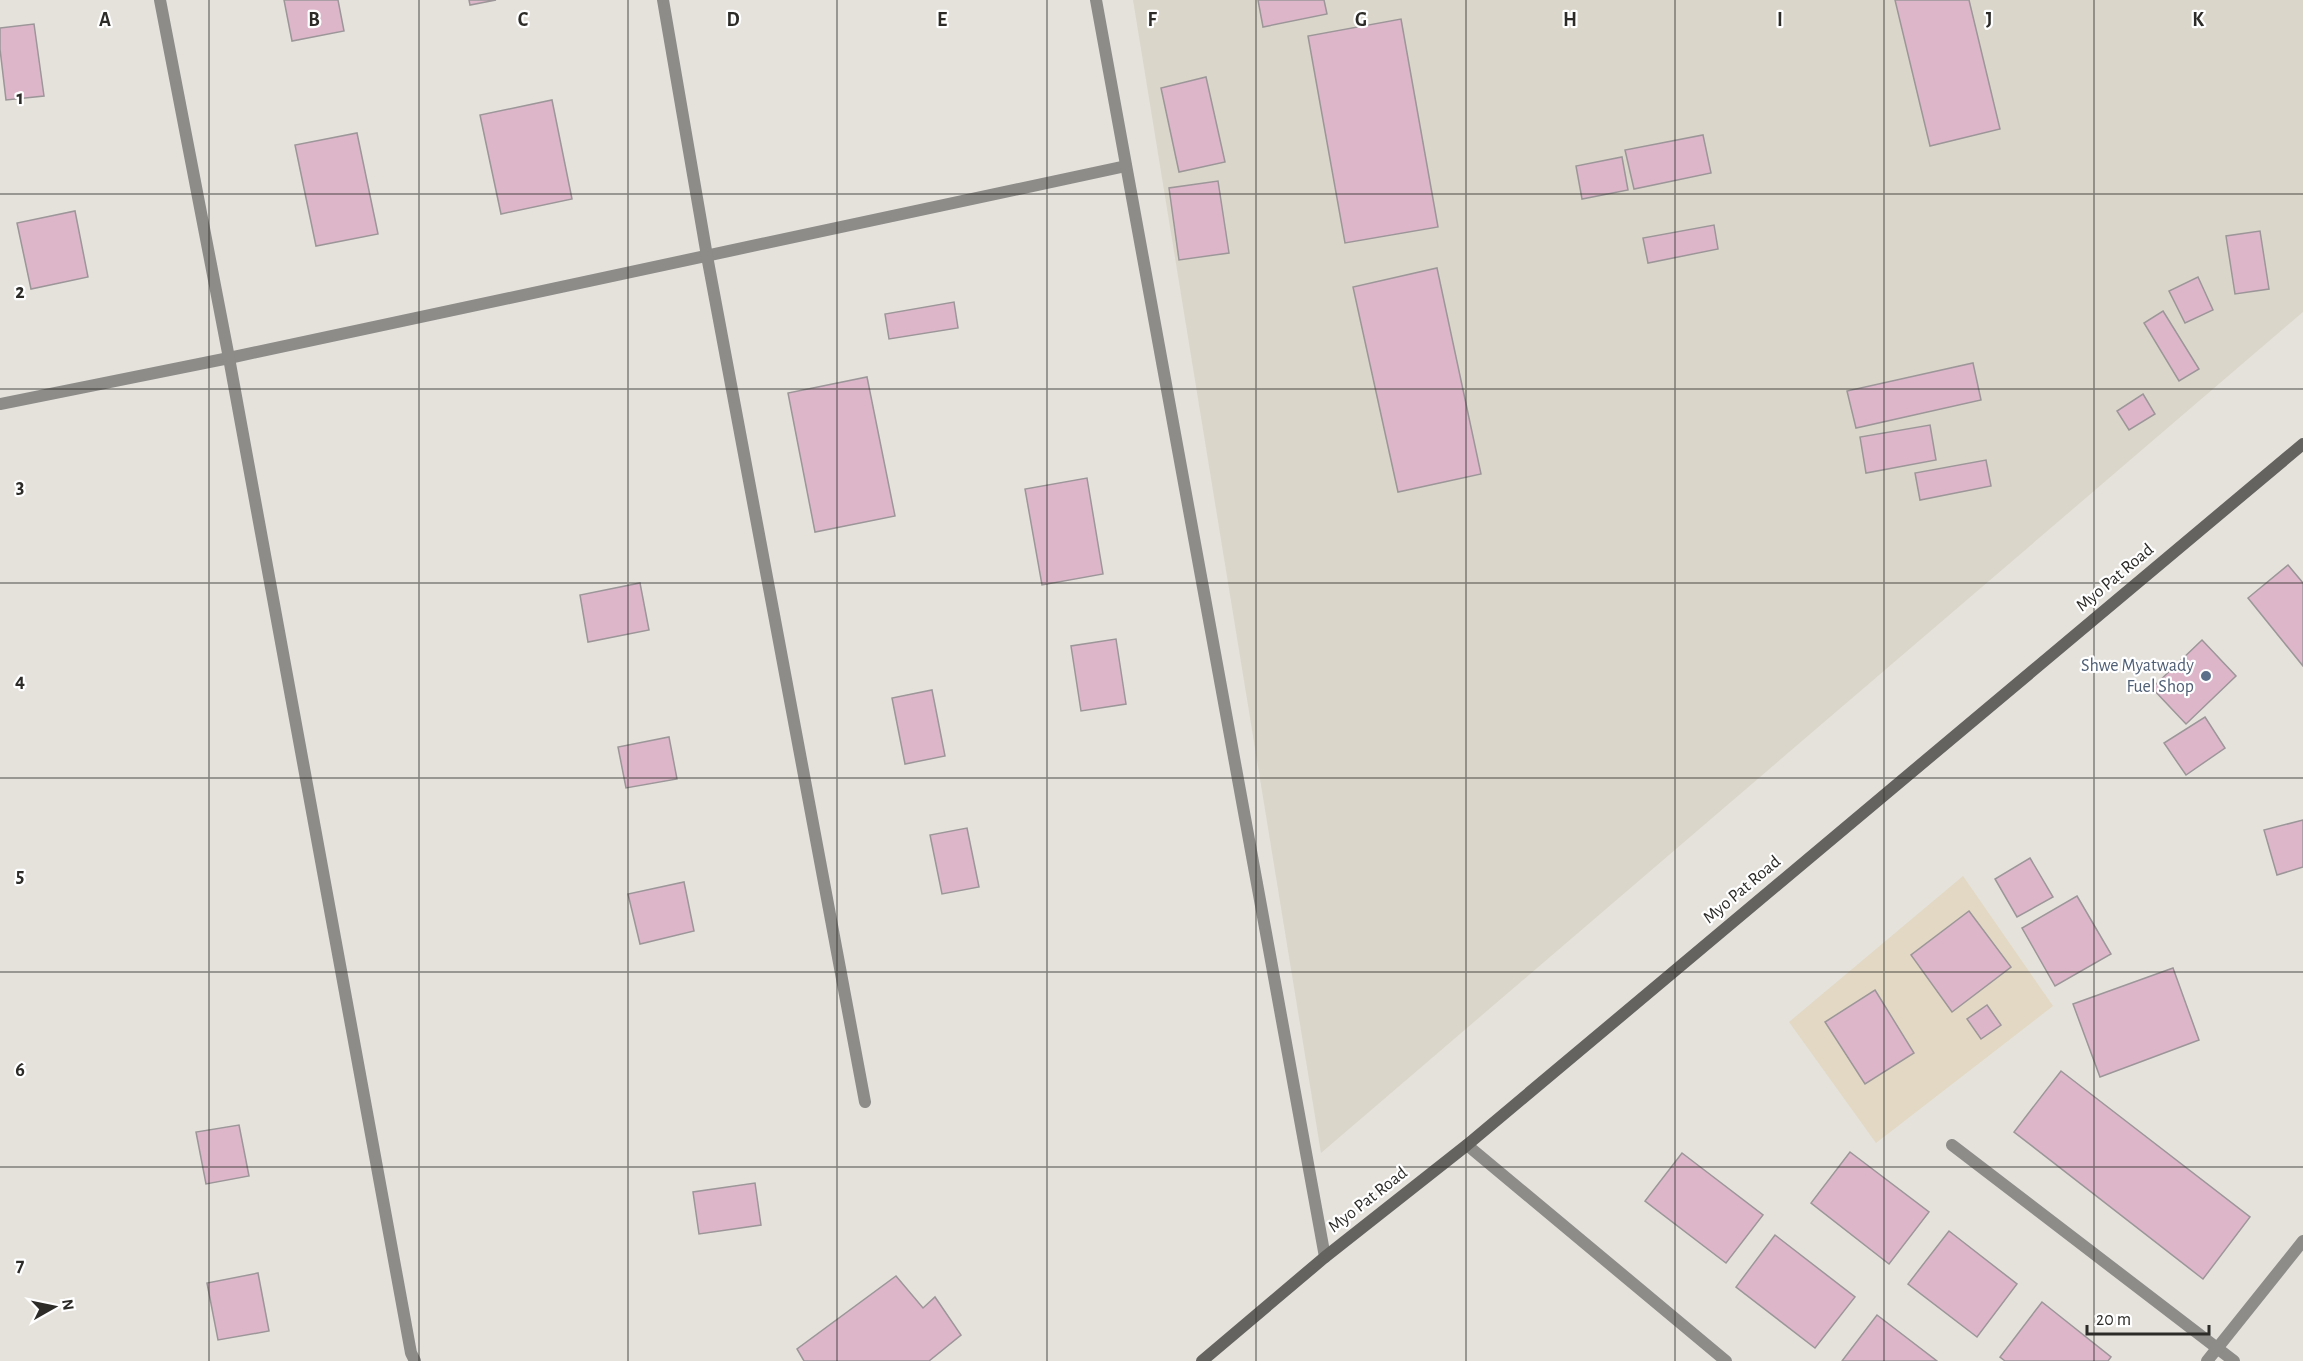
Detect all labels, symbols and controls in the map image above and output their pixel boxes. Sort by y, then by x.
text: A [99,10,111,30]
text: B [308,10,320,30]
text: C [518,10,529,30]
text: D [726,10,740,30]
text: E [937,10,947,30]
text: F [1147,10,1157,30]
text: G [1355,10,1367,30]
text: H [1563,10,1577,30]
text: I [1777,10,1783,30]
text: J [1986,10,1992,30]
text: K [2192,10,2204,30]
text: 1 [16,88,24,108]
text: 2 [15,282,25,302]
text: 3 [16,477,24,497]
street label: Myo Pat Road [2073,541,2157,615]
place label: Shwe Myatwady Fuel Shop [2081,657,2194,696]
marker: Shwe Myatwady Fuel Shop [2199,669,2213,683]
text: 4 [15,671,25,691]
street label: Myo Pat Road [1700,853,1784,927]
text: 5 [16,866,24,886]
text: 6 [15,1060,25,1080]
street label: Myo Pat Road [1325,1164,1411,1236]
text: 7 [16,1255,25,1275]
north arrow [24,1277,84,1337]
text: N [59,1298,77,1312]
scale bar [2087,1298,2208,1336]
text: 20 m [2096,1311,2131,1329]

